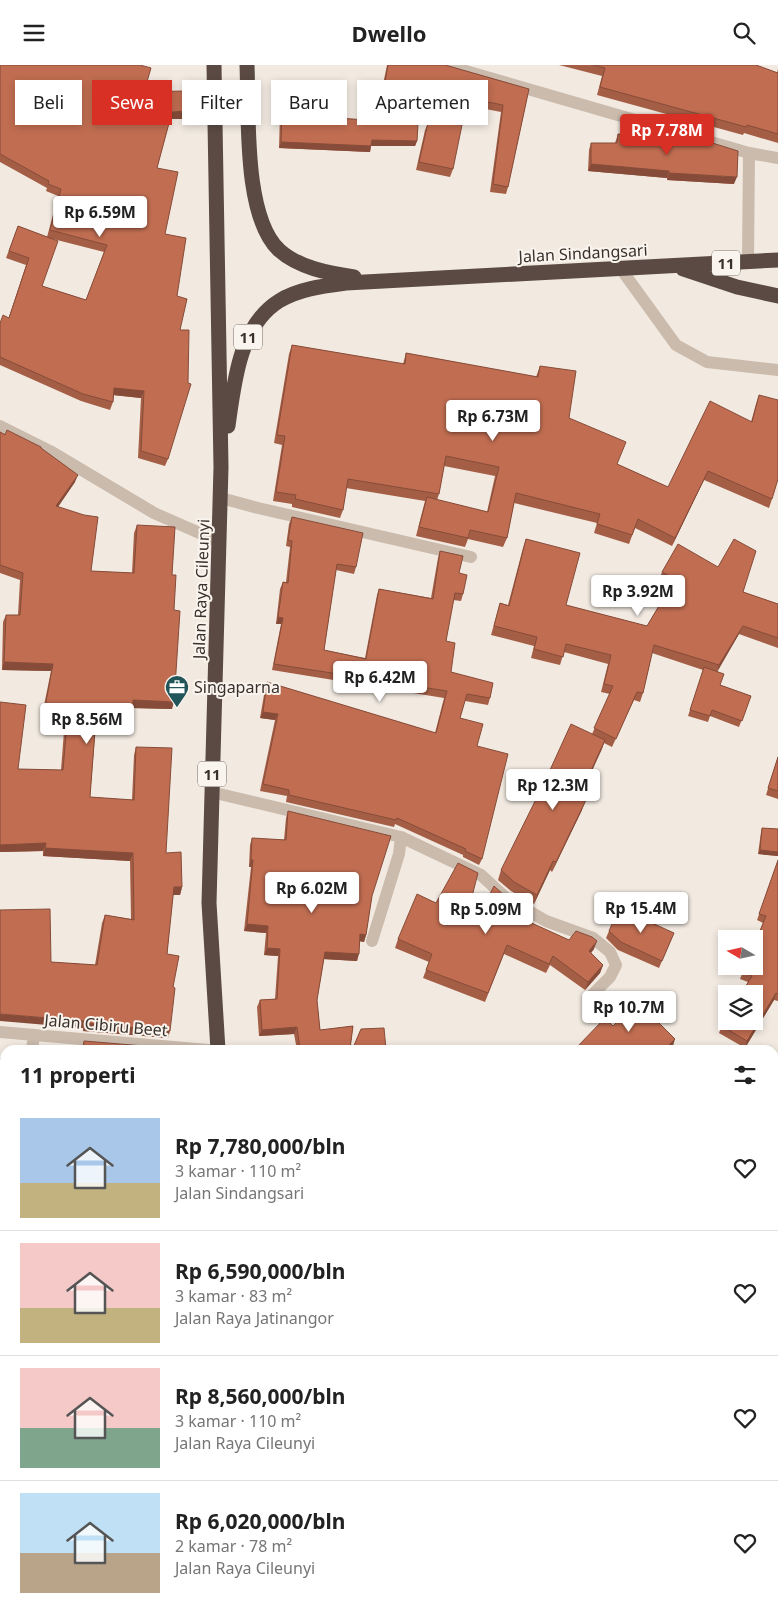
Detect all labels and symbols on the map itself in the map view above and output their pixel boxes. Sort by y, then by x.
pin: Rp 7.78M [615,113,719,156]
pin: Rp 6.59M [48,195,152,238]
street label: Jalan Sindangsari [516,239,648,267]
road number: 11 [712,251,740,275]
road number: 11 [234,325,262,349]
pin: Rp 6.73M [441,399,545,442]
street label: Jalan Raya Cileunyi [187,519,214,661]
pin: Rp 3.92M [586,575,690,617]
pin: Rp 6.42M [328,661,432,703]
office icon: Singaparna [164,674,190,708]
place label: Singaparna [194,676,280,698]
pin: Rp 8.56M [35,703,139,745]
road number: 11 [198,761,226,787]
pin: Rp 12.3M [501,769,605,811]
pin: Rp 6.02M [260,871,364,914]
pin: Rp 15.4M [589,891,693,934]
pin: Rp 5.09M [434,893,538,935]
north arrow [718,930,762,975]
pin: Rp 10.7M [577,991,681,1033]
street label: Jalan Cibiru Beet [41,1008,169,1041]

